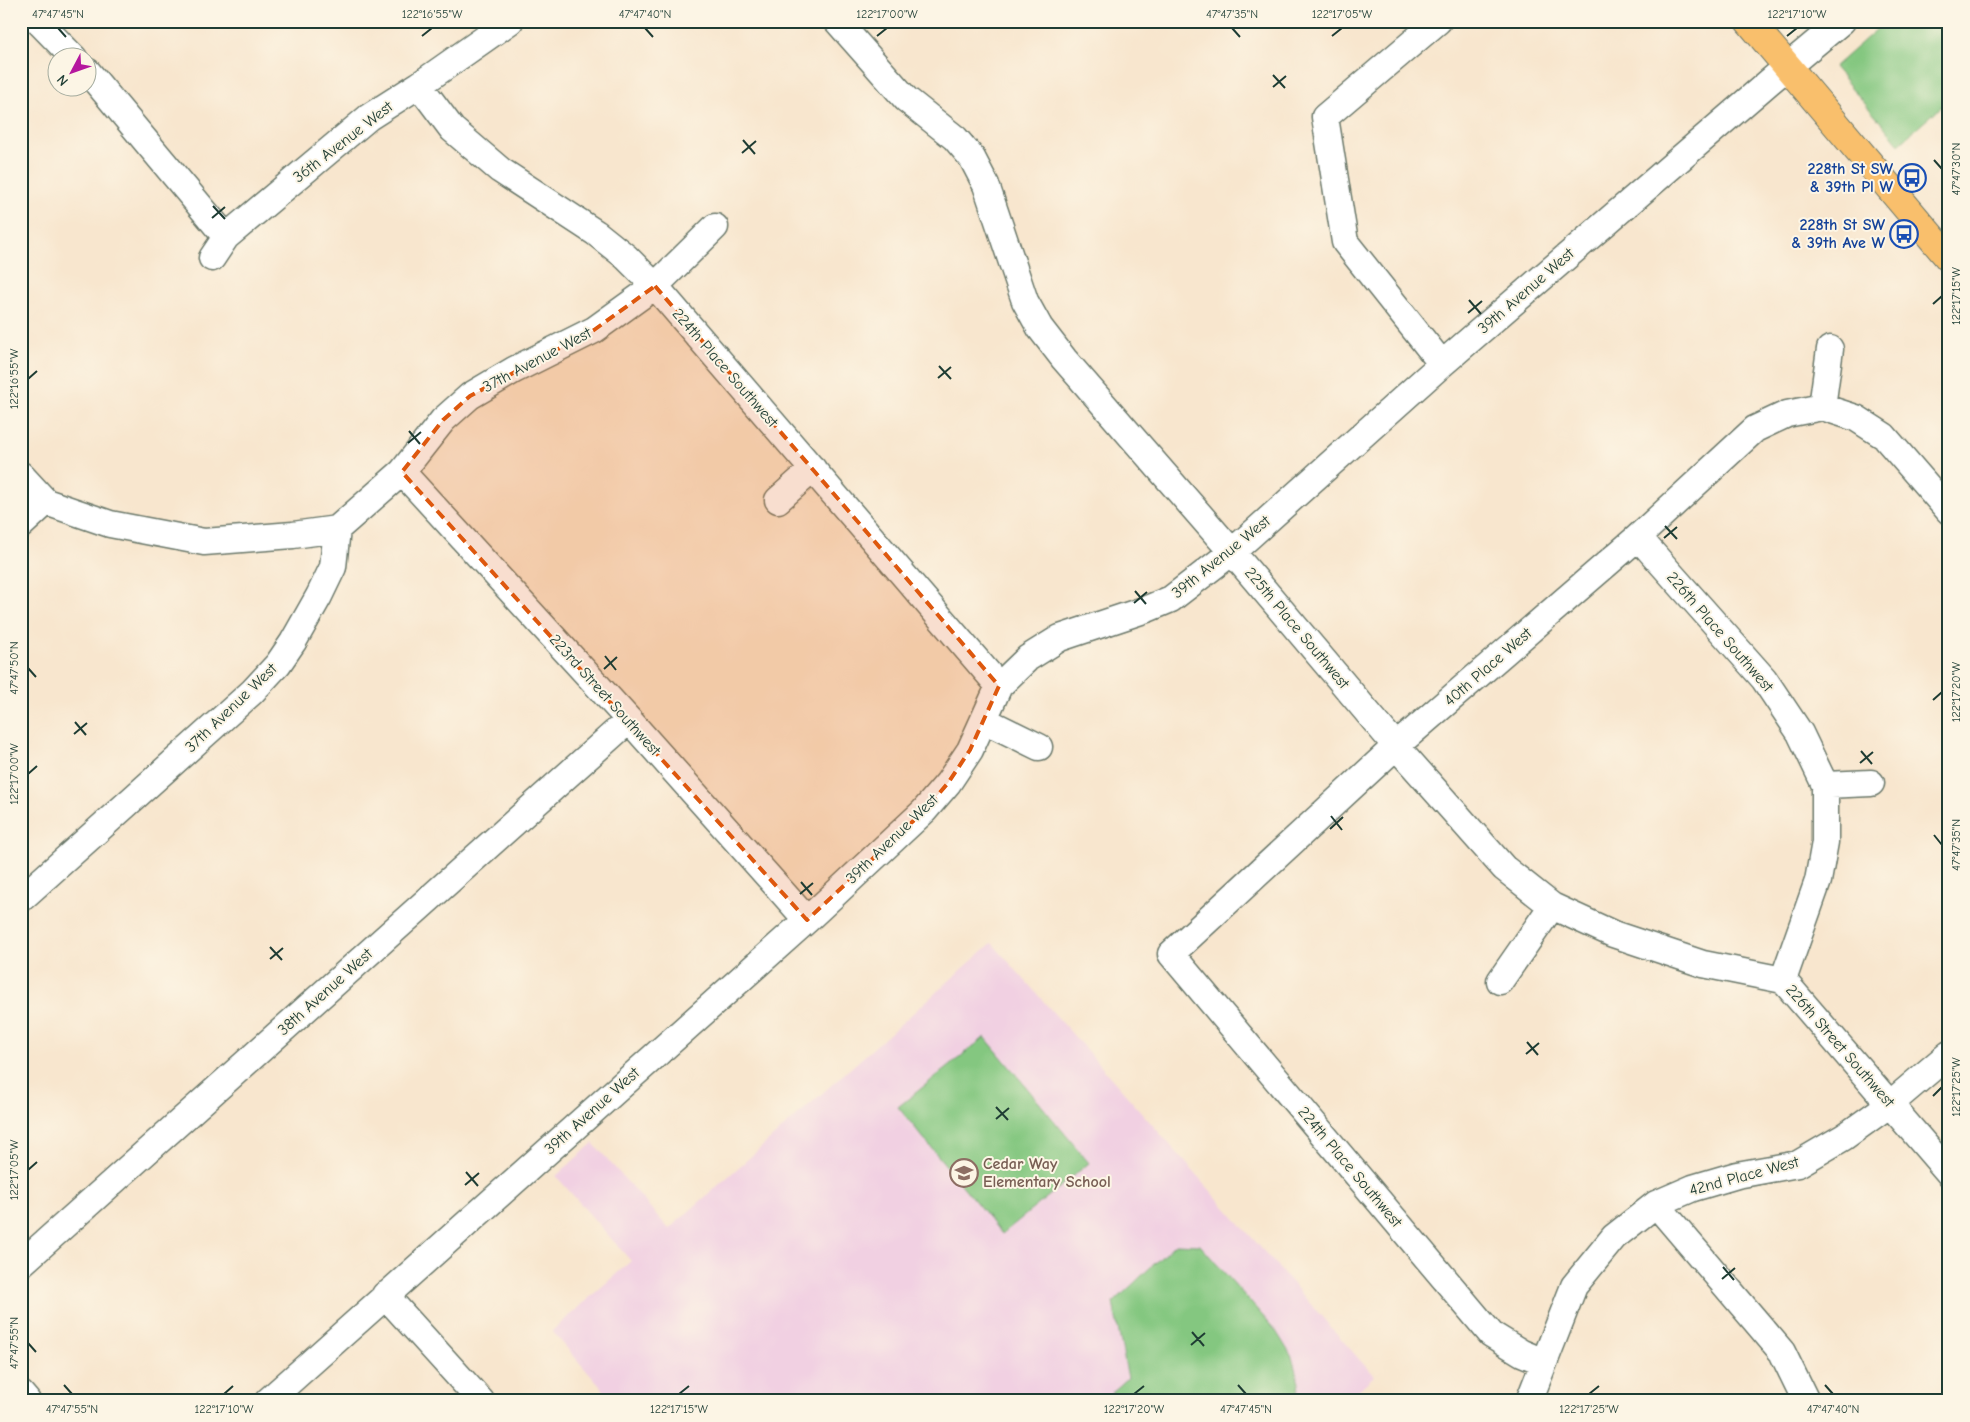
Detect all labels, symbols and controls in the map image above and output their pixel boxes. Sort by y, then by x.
text: 47°47'45"N [32,7,84,21]
text: 122°16'55"W [402,7,463,21]
text: 47°47'40"N [619,7,671,21]
text: 122°17'00"W [856,7,918,21]
text: 47°47'35"N [1206,7,1258,21]
text: 122°17'05"W [1312,7,1373,21]
text: 122°17'10"W [1768,7,1827,21]
north arrow [48,48,98,98]
text: N [53,71,72,89]
street label: 36th Avenue West [290,97,397,186]
text: 47°47'30"N [1949,143,1963,195]
place label: 228th St SW & 39th Pl W [1808,160,1893,196]
bus stop icon: 228th St SW & 39th Pl W [1897,163,1927,193]
place label: 228th St SW & 39th Ave W [1791,216,1885,252]
bus stop icon: 228th St SW & 39th Ave W [1889,219,1919,249]
street label: 39th Avenue West [1474,244,1578,338]
text: 122°17'15"W [1949,266,1963,325]
street label: 224th Place Southwest [668,305,782,432]
street label: 37th Avenue West [480,324,595,396]
text: 122°16'55"W [7,348,21,409]
street label: 39th Avenue West [1168,512,1274,602]
street label: 225th Place Southwest [1241,564,1353,693]
street label: 226th Place Southwest [1663,568,1777,696]
street label: 40th Place West [1441,624,1536,710]
street label: 223rd Street Southwest [546,631,665,760]
text: 47°47'50"N [7,641,21,695]
street label: 37th Avenue West [181,659,281,756]
text: 122°17'20"W [1949,661,1963,722]
text: 122°17'00"W [7,743,21,805]
street label: 39th Avenue West [842,790,942,888]
text: 47°47'35"N [1949,819,1963,871]
street label: 38th Avenue West [274,945,376,1039]
street label: 226th Street Southwest [1782,981,1898,1111]
text: 122°17'25"W [1949,1057,1963,1117]
street label: 39th Avenue West [541,1063,643,1158]
street label: 224th Place Southwest [1294,1103,1406,1231]
text: 122°17'05"W [7,1139,21,1200]
street label: 42nd Place West [1687,1153,1801,1199]
place label: Cedar Way Elementary School [983,1155,1111,1191]
school or university icon: Cedar Way Elementary School [949,1158,979,1188]
text: 47°47'55"N [7,1317,21,1369]
text: 47°47'55"N [46,1402,98,1416]
text: 122°17'10"W [195,1402,254,1416]
text: 122°17'15"W [650,1402,709,1416]
text: 122°17'20"W [1104,1402,1165,1416]
text: 47°47'45"N [1220,1402,1272,1416]
text: 122°17'25"W [1559,1402,1619,1416]
text: 47°47'40"N [1807,1402,1859,1416]

